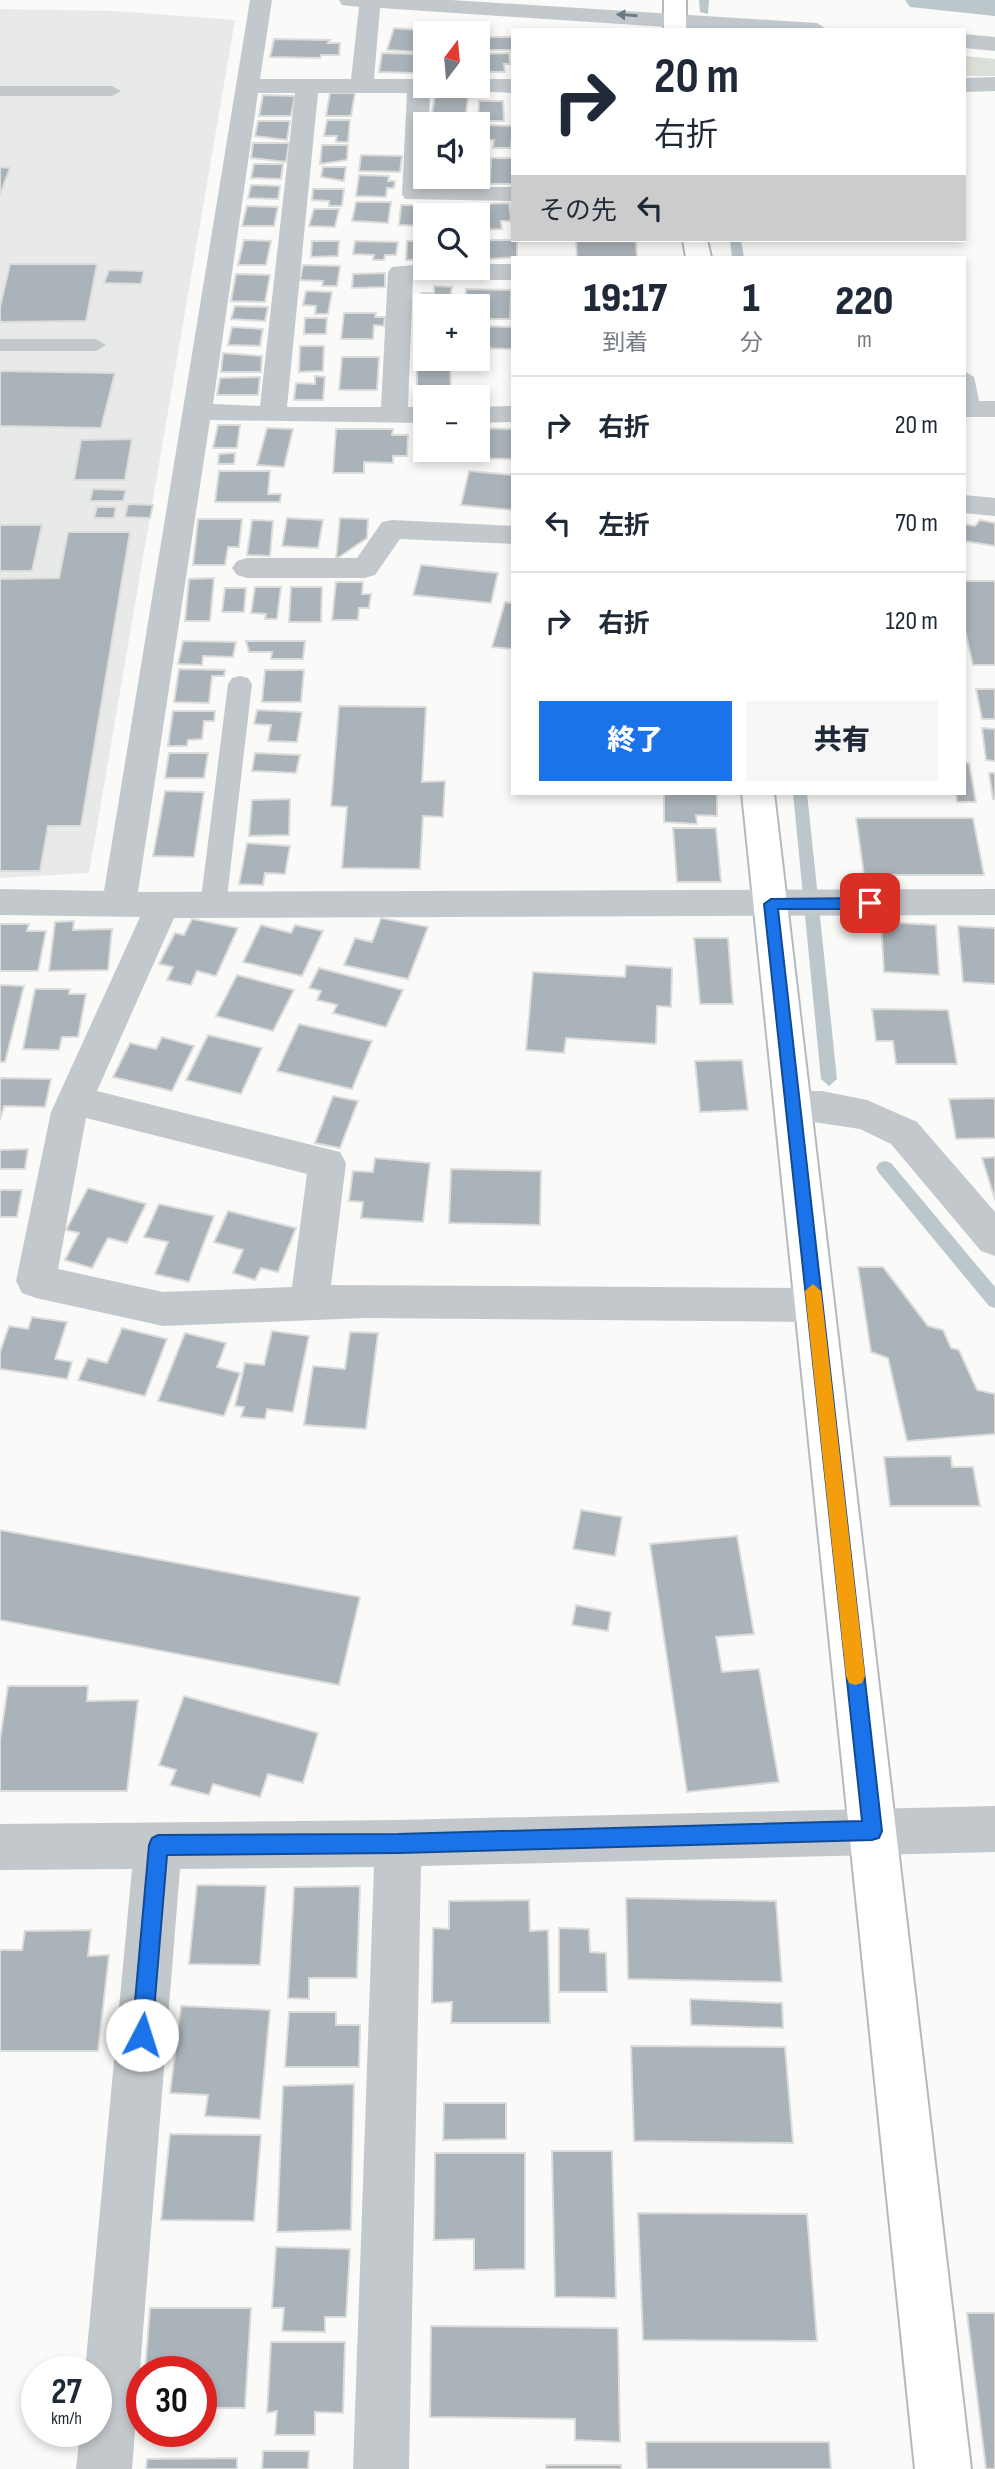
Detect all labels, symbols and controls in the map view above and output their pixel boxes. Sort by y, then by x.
one-way arrow [615,10,637,21]
north arrow [413,21,490,98]
map controls [413,21,490,462]
text: 20 m [654,48,739,107]
icon: right [539,56,630,147]
button: sound [413,112,490,189]
text: 右折 [654,116,718,155]
icon: left [631,189,669,227]
text: その先 [539,196,617,227]
button: search [413,203,490,280]
text: 19:17 [584,273,667,324]
text: 1 [743,273,760,324]
text: 220 [835,276,893,327]
button: + [413,294,490,371]
text: m [857,326,872,354]
text: 到着 [602,329,648,357]
text: 分 [740,329,763,357]
button: − [413,385,490,462]
icon: right [539,406,577,444]
text: 20 m [895,410,938,441]
text: 右折 [598,413,650,444]
icon: left [539,504,577,542]
text: 70 m [895,508,938,539]
text: 左折 [598,511,650,542]
icon: right [539,602,577,640]
text: 120 m [885,606,938,637]
text: 右折 [598,609,650,640]
button: 終了 [539,701,732,781]
button: 共有 [746,701,938,781]
pin [840,873,900,933]
icon: arrive [851,884,889,922]
position arrow [105,1998,179,2072]
speed limit sign: 30 [126,2356,217,2447]
text: 27 [51,2371,82,2414]
text: km/h [51,2408,82,2429]

